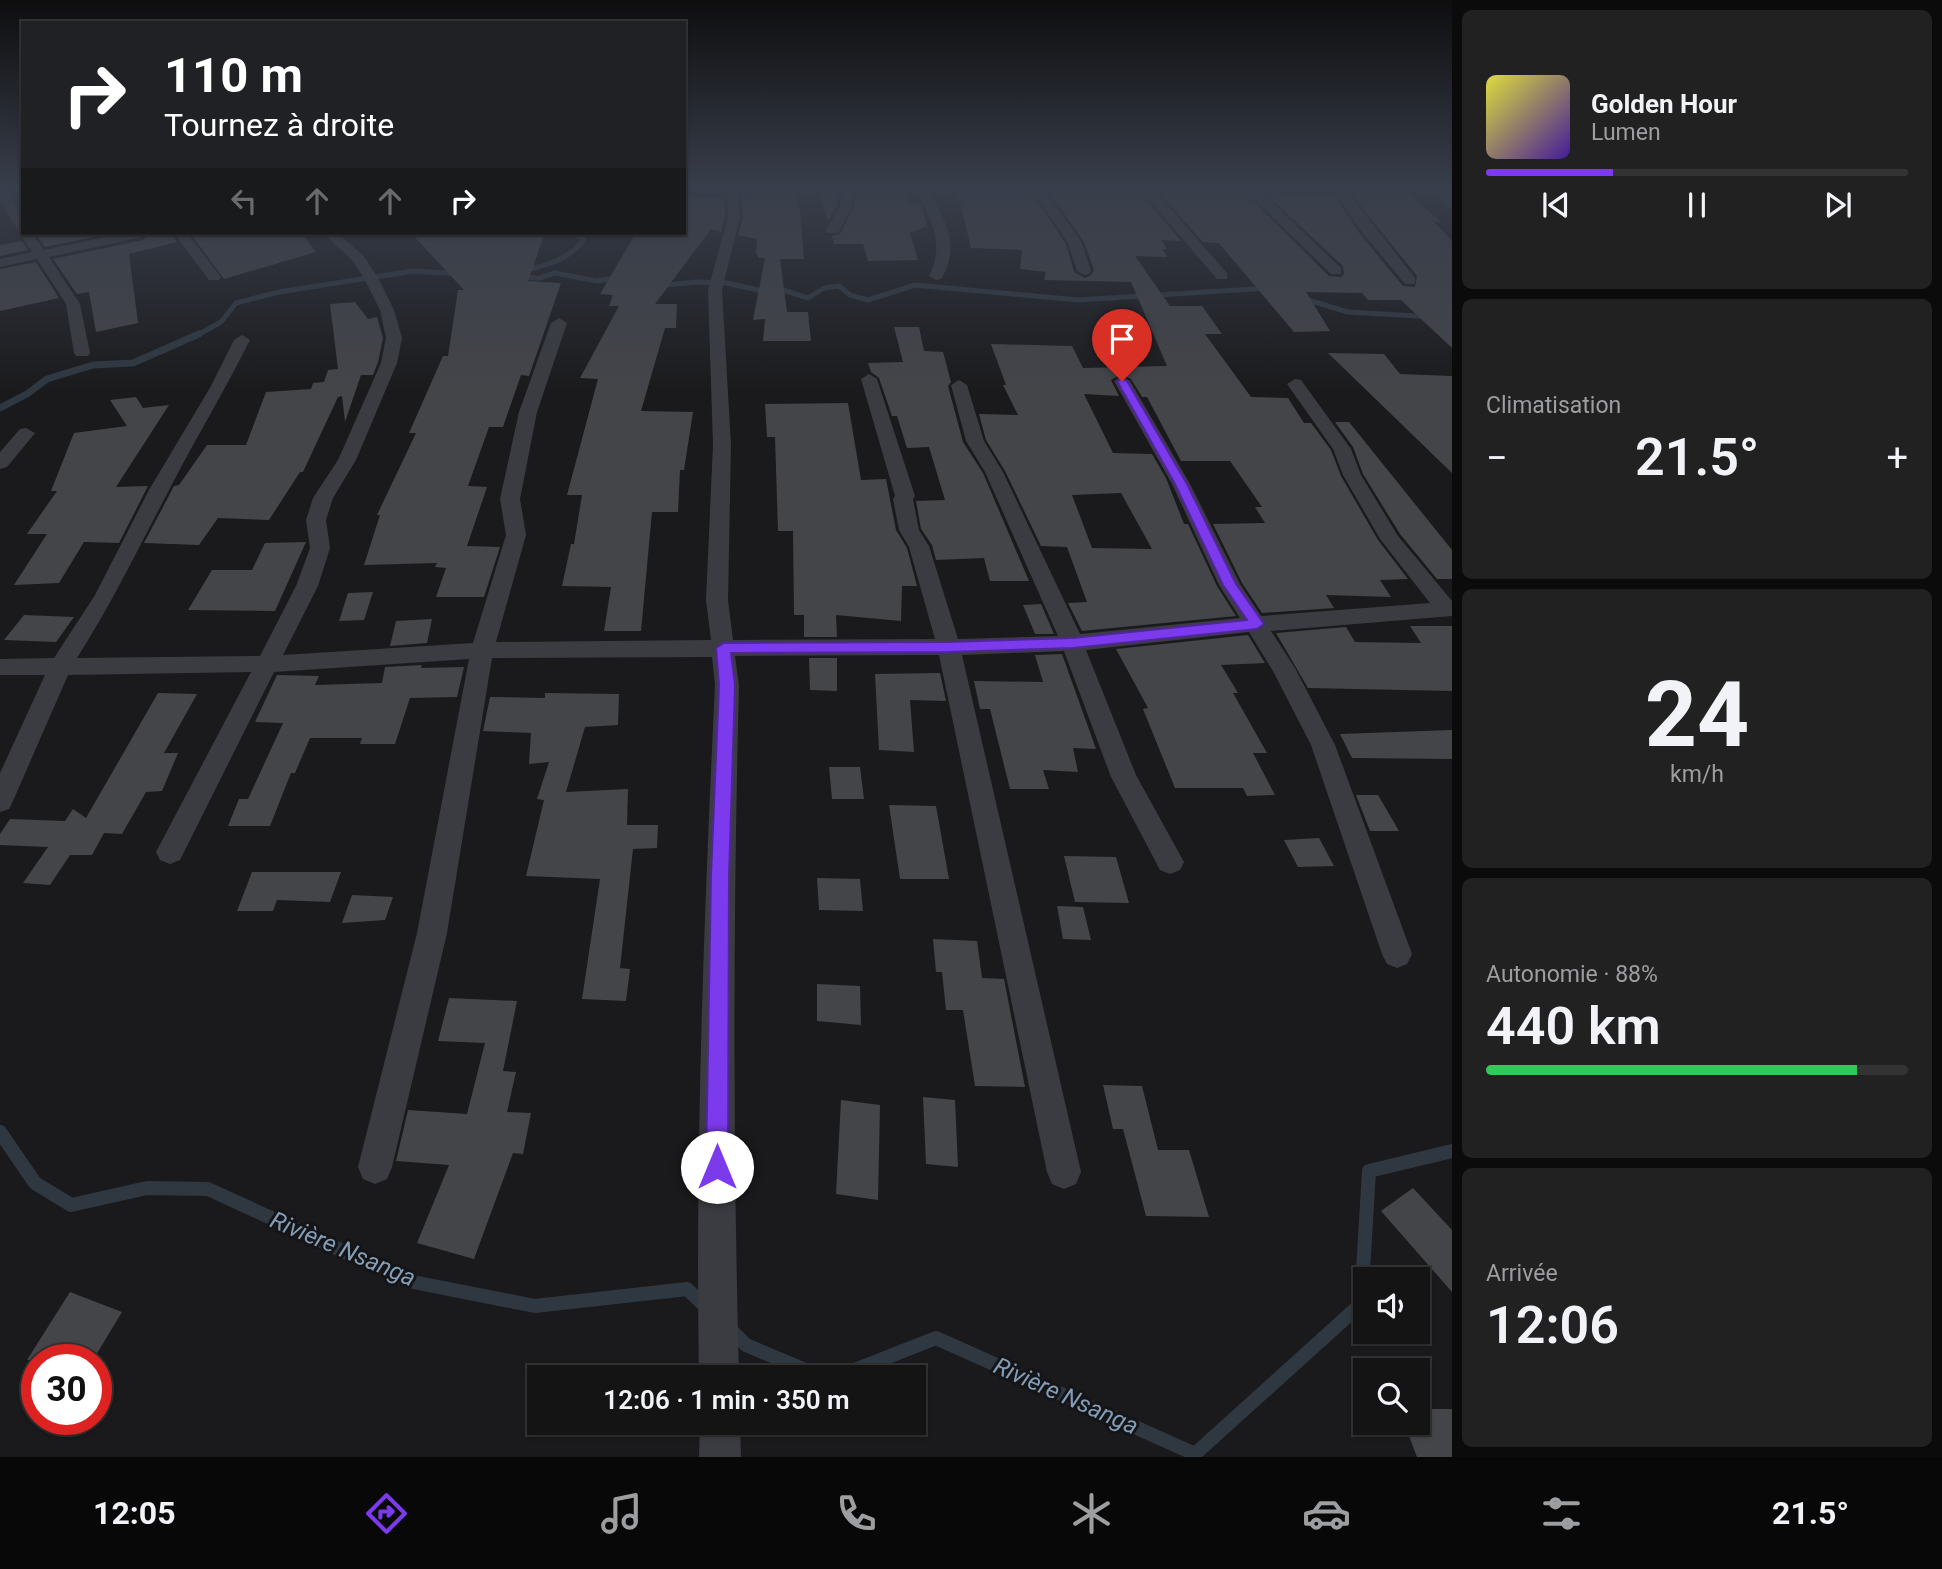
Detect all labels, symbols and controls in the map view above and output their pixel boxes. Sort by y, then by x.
text: 110 m [164,47,303,104]
icon: right [49,49,140,140]
text: Golden Hour [1591,89,1737,119]
text: Tournez à droite [164,106,394,144]
text: Lumen [1591,119,1661,146]
icon: left [225,182,263,220]
icon: ahead [298,182,336,220]
icon: ahead [371,182,409,220]
icon: right [444,182,482,220]
icon: previous [1537,186,1575,224]
icon: pause [1678,186,1716,224]
icon: next [1819,186,1857,224]
pin [1092,309,1152,381]
icon: arrive [1103,320,1141,358]
text: Climatisation [1486,392,1621,419]
text: 21.5° [1635,427,1759,488]
text: − [1486,436,1508,480]
text: + [1886,436,1908,480]
text: 24 [1645,662,1749,768]
text: km/h [1670,761,1724,788]
text: Autonomie · 88% [1486,961,1658,988]
text: 440 km [1486,996,1661,1057]
position arrow [680,1130,754,1204]
water label: Rivière Nsanga [266,1206,420,1292]
text: Arrivée [1486,1260,1558,1287]
map controls [1353,1267,1430,1435]
button: sound [1353,1267,1430,1344]
text: 12:06 [1486,1295,1619,1356]
speed limit sign: 30 [21,1344,112,1435]
water label: Rivière Nsanga [989,1352,1143,1440]
button: search [1353,1358,1430,1435]
text: 12:06 · 1 min · 350 m [603,1385,850,1415]
icon: directions [362,1489,411,1538]
icon: music [597,1489,646,1538]
icon: phone [832,1489,881,1538]
icon: climate [1067,1489,1116,1538]
icon: car [1302,1489,1351,1538]
icon: filters [1537,1489,1586,1538]
text: 12:05 [93,1494,175,1532]
text: 21.5° [1772,1494,1849,1532]

